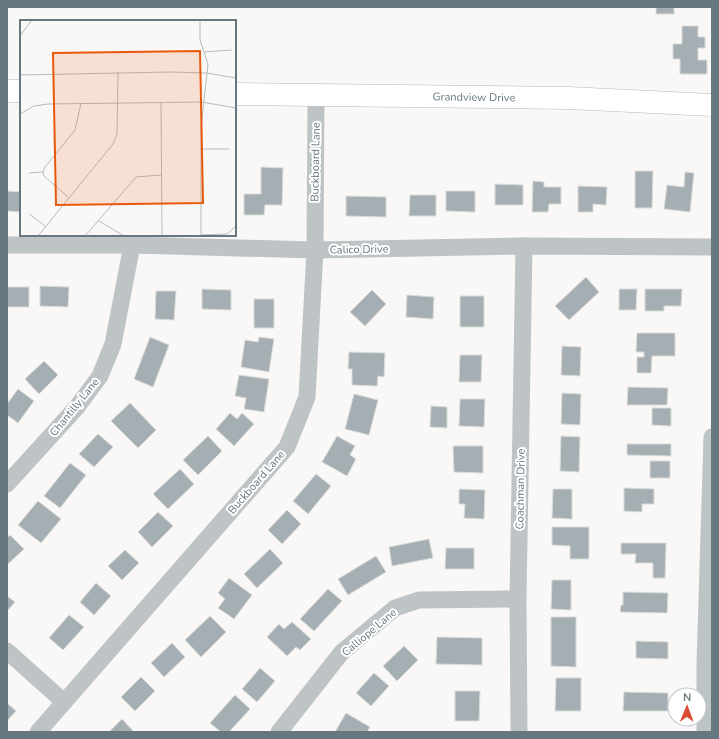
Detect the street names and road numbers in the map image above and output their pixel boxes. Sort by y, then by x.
street label: Grandview Drive [433,89,516,105]
street label: Buckboard Lane [307,122,324,202]
street label: Calico Drive [329,241,389,258]
street label: Chantilly Lane [46,375,103,440]
street label: Buckboard Lane [225,447,288,517]
street label: Coachman Drive [512,448,529,529]
street label: Calliope Lane [339,605,400,660]

